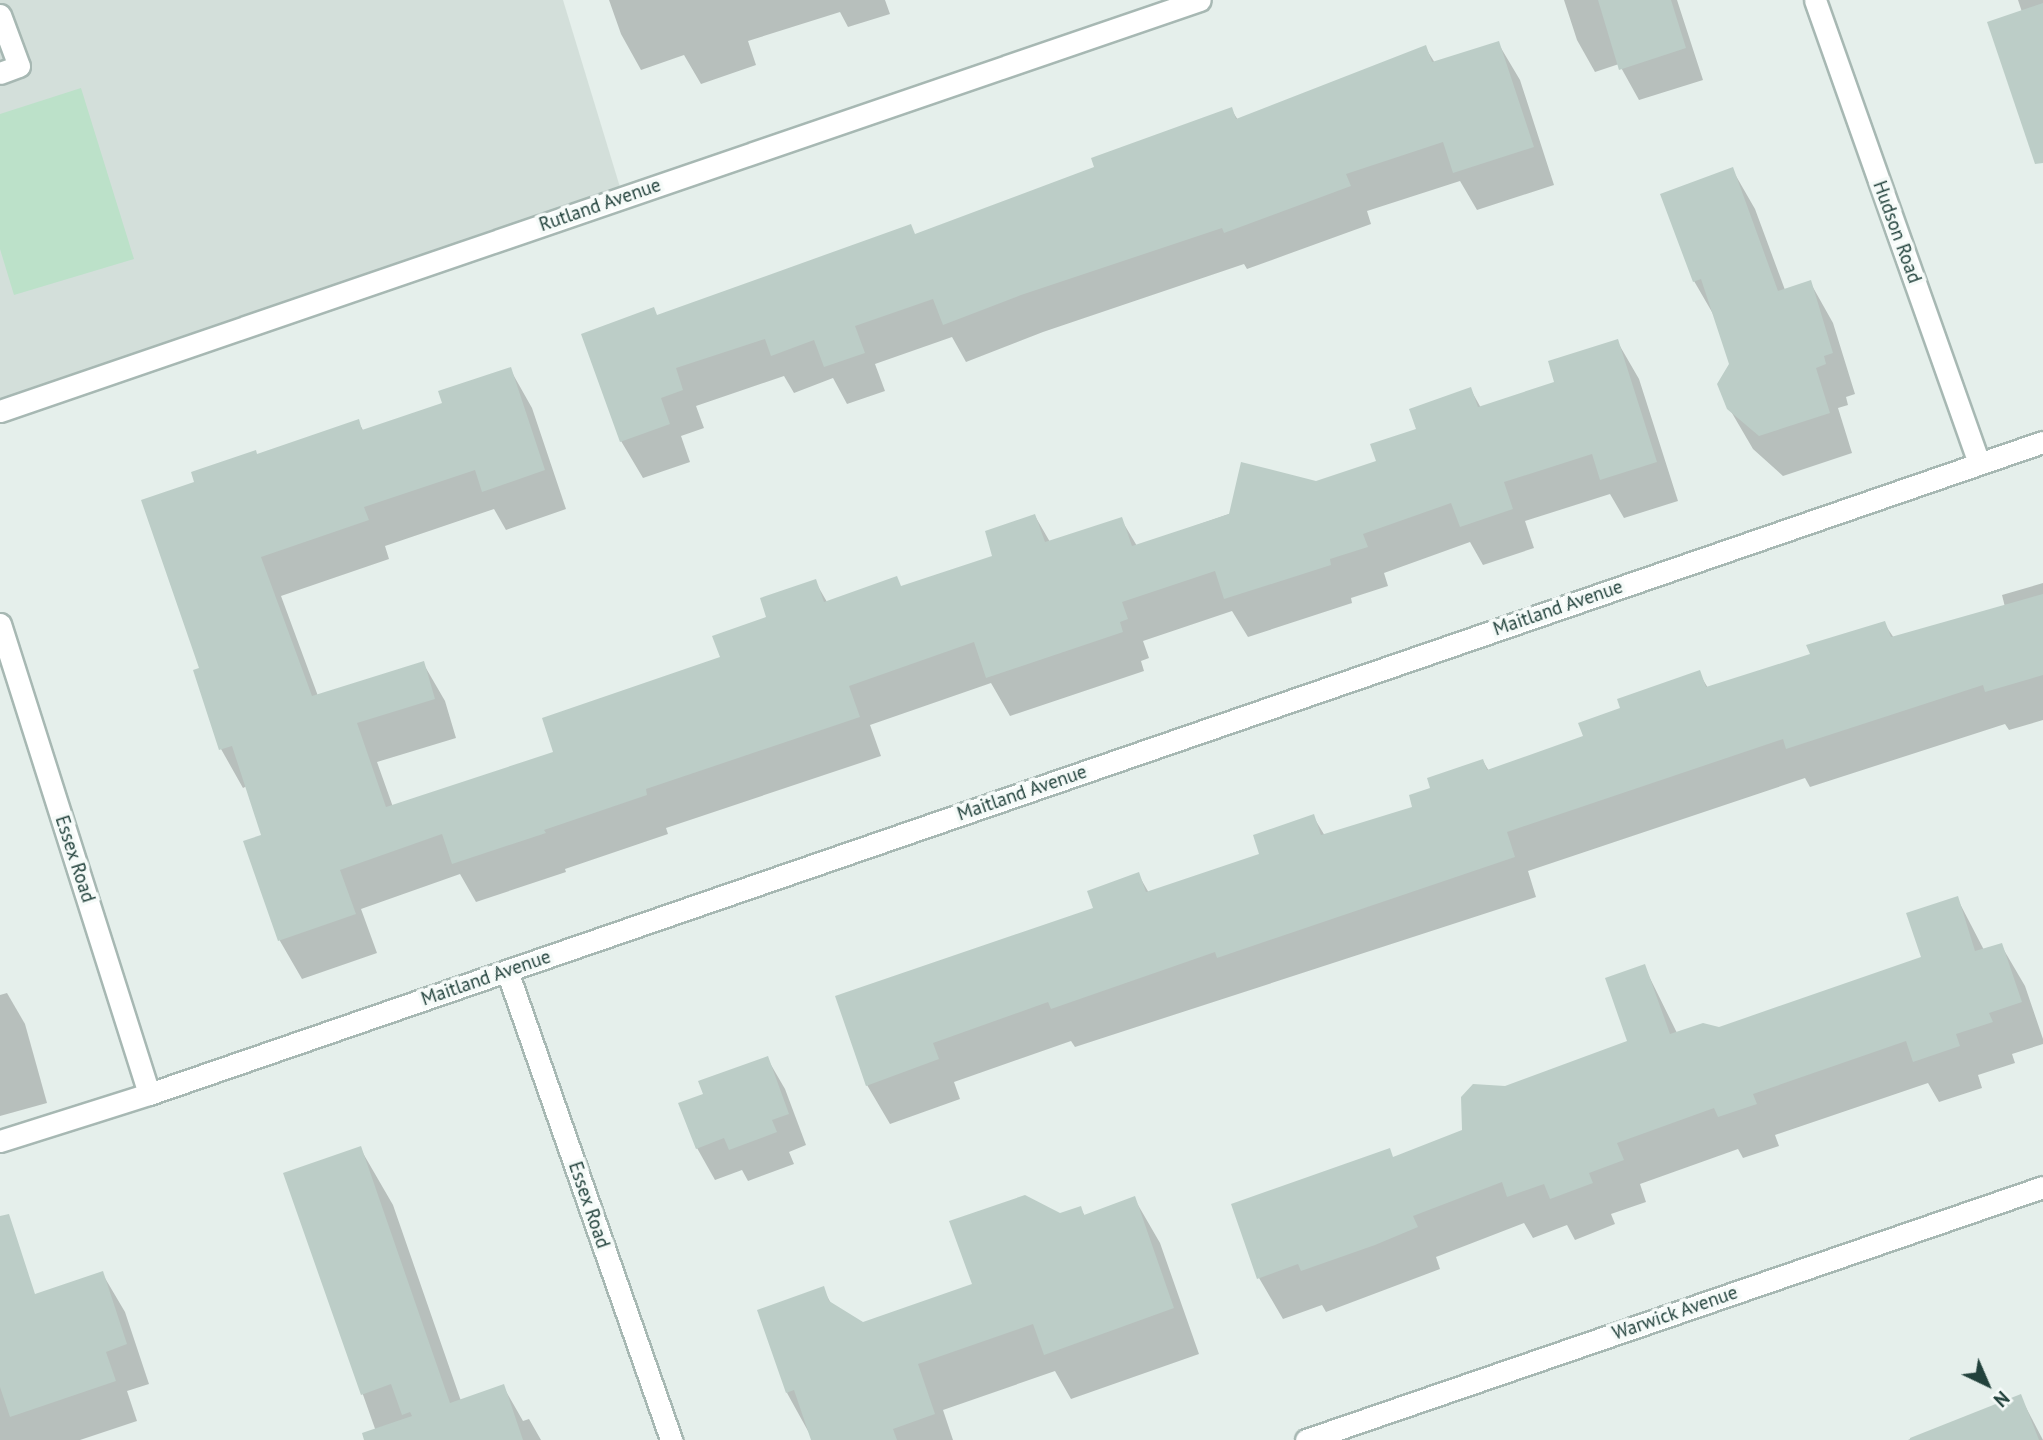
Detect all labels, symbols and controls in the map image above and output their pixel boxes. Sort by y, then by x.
street label: Rutland Avenue [536,173,664,237]
street label: Hudson Road [1868,178,1926,286]
street label: Maitland Avenue [1490,575,1626,641]
street label: Maitland Avenue [954,760,1090,826]
street label: Essex Road [50,812,100,906]
street label: Maitland Avenue [418,945,554,1011]
street label: Essex Road [563,1159,615,1251]
street label: Warwick Avenue [1609,1281,1741,1345]
north arrow [1952,1349,2022,1419]
text: N [1989,1386,2014,1412]

